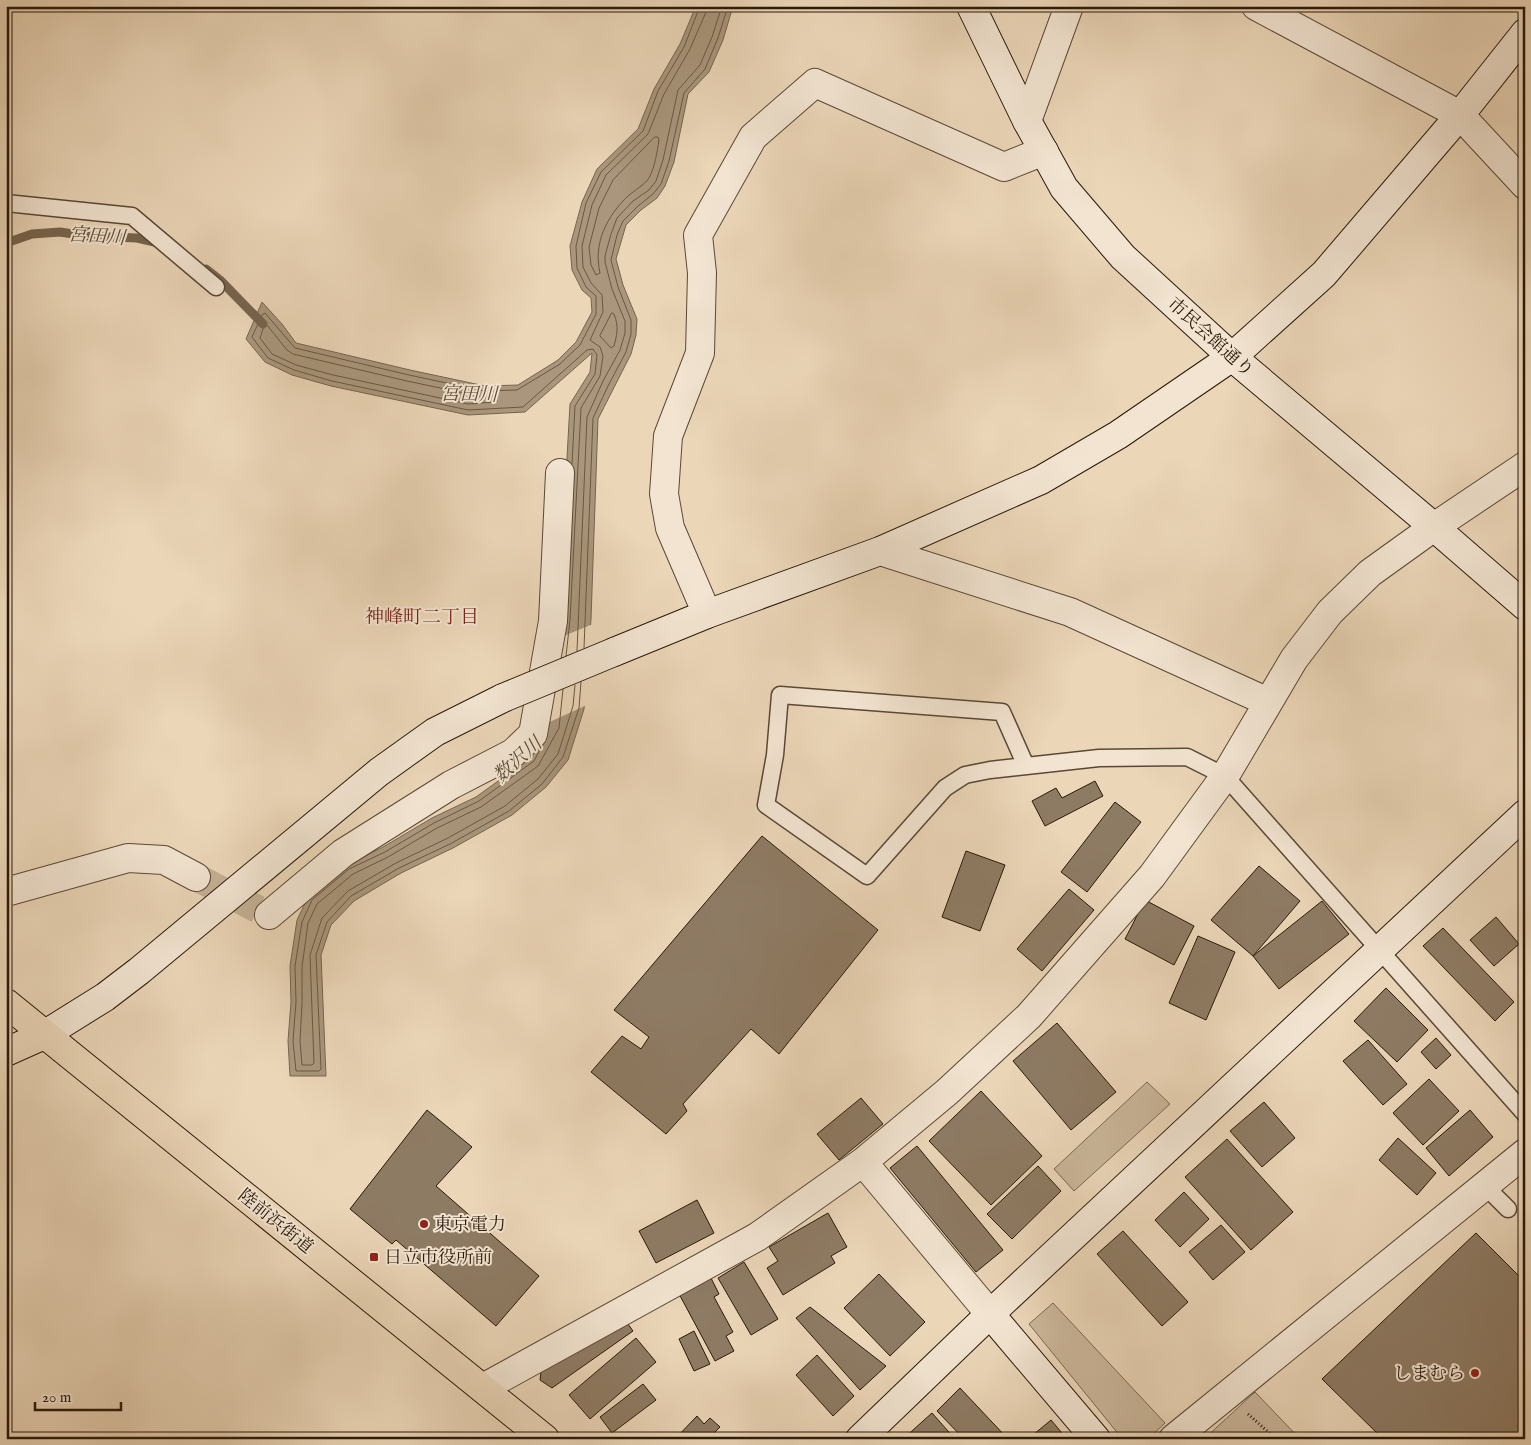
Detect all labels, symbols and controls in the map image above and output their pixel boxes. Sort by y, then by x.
water label: 宮田川 [68,223,128,251]
street label: 市民会館通り [1162,293,1258,383]
water label: 宮田川 [440,383,500,408]
district label: 神峰町二丁目 [365,606,479,630]
water label: 数沢川 [489,731,549,788]
street label: 陸前浜街道 [233,1185,317,1259]
place label: 東京電力 [434,1214,506,1237]
marker: 東京電力 [418,1218,430,1230]
place label: 日立市役所前 [384,1247,492,1270]
marker: 日立市役所前 [368,1251,380,1263]
place label: しまむら [1393,1363,1465,1386]
marker: しまむら [1469,1367,1481,1379]
scale bar [35,1380,121,1412]
text: 20 m [42,1388,72,1407]

